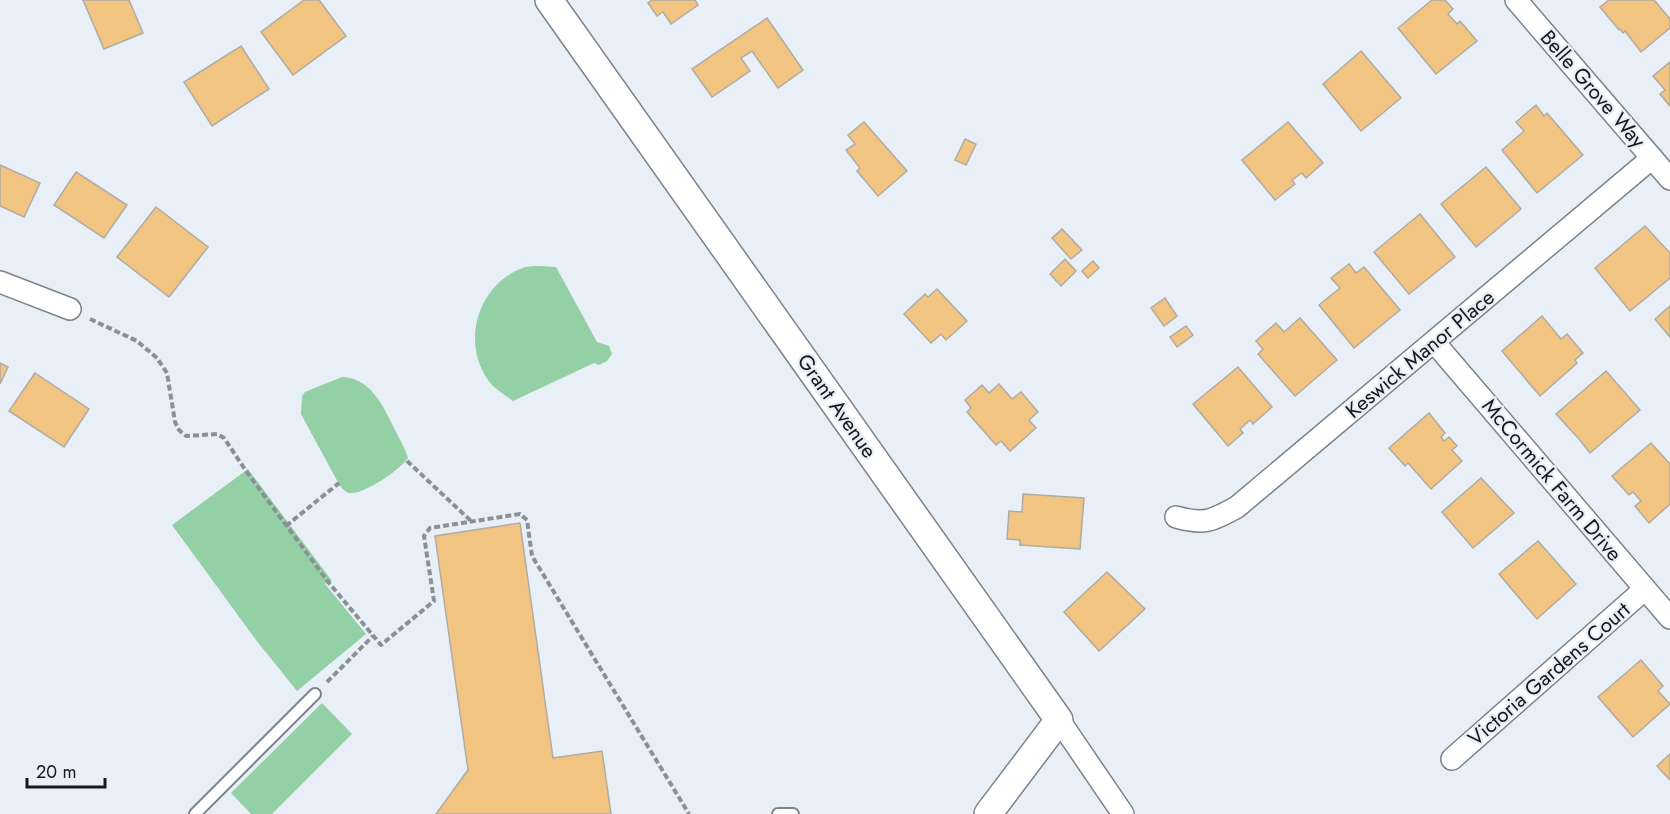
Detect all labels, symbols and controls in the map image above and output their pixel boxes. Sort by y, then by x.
street label: Belle Grove Way [1533,23,1653,155]
street label: Keswick Manor Place [1339,283,1501,425]
street label: Grant Avenue [790,348,884,464]
street label: McCormick Farm Drive [1475,392,1629,568]
street label: Victoria Gardens Court [1461,595,1637,753]
scale bar [27,751,105,789]
text: 20 m [36,759,76,785]

